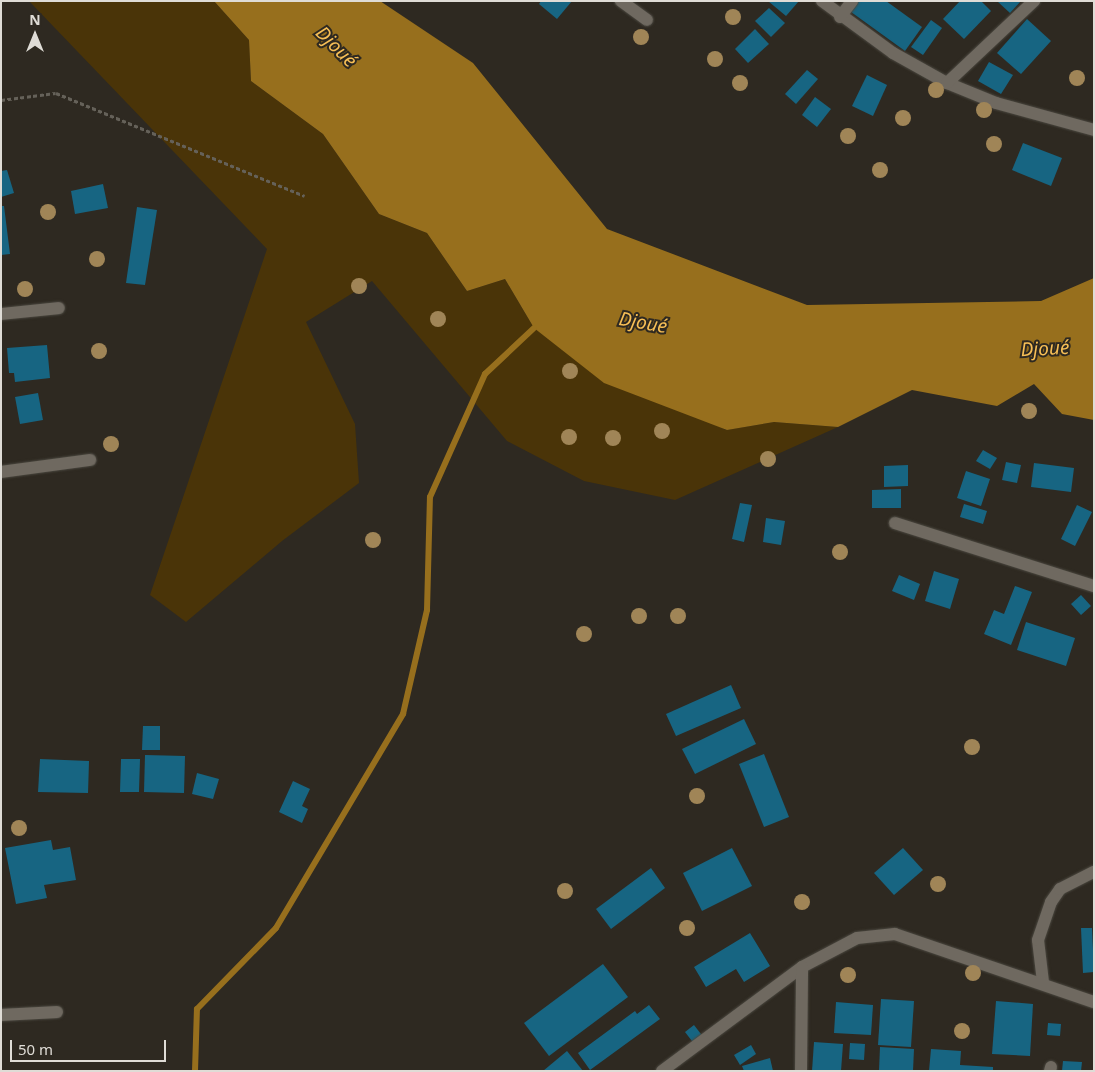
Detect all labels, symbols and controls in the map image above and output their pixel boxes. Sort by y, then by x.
north arrow [10,10,60,60]
text: N [29,10,41,29]
water label: Djoué [311,22,361,72]
water label: Djoué [617,308,669,338]
water label: Djoué [1020,336,1070,362]
scale bar [12,1030,169,1062]
text: 50 m [18,1039,53,1059]

